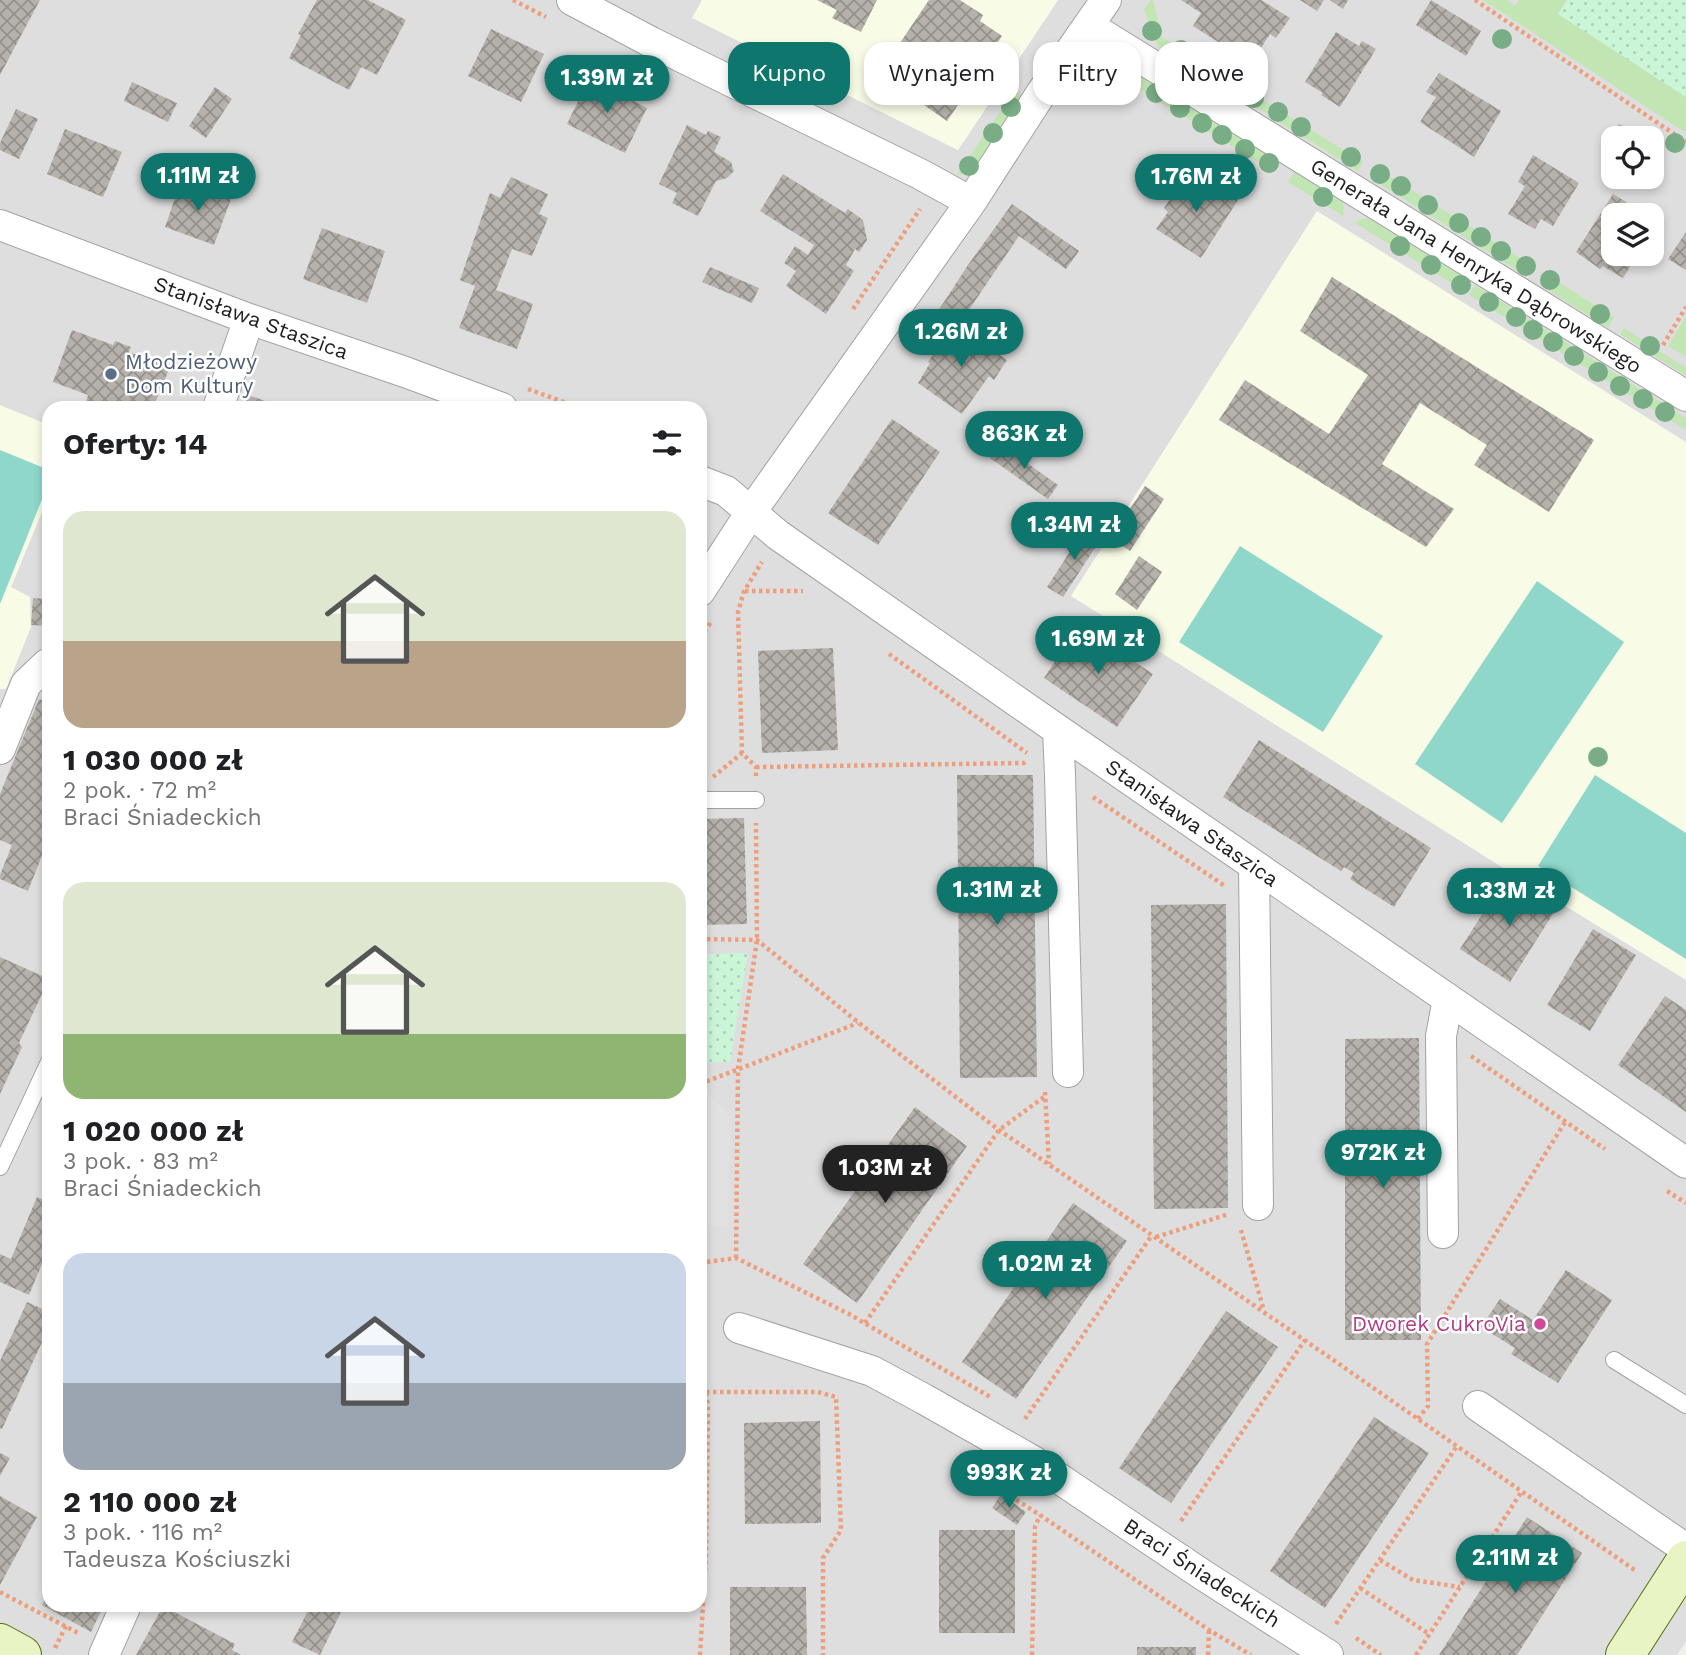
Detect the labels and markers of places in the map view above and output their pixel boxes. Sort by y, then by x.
pin: 1.39M zł [535,55,679,115]
pin: 1.11M zł [126,154,270,213]
pin: 1.76M zł [1124,154,1268,214]
pin: 1.26M zł [889,310,1033,369]
place label: Młodzieżowy Dom Kultury [125,349,257,398]
marker: Młodzieżowy Dom Kultury [103,366,119,382]
pin: 863K zł [959,412,1089,471]
pin: 1.34M zł [1002,503,1146,562]
pin: 1.69M zł [1026,616,1170,676]
pin: 1.31M zł [925,867,1069,927]
pin: 1.33M zł [1437,869,1581,928]
pin: 972K zł [1318,1130,1448,1190]
pin: 1.03M zł [813,1146,957,1205]
pin: 1.02M zł [973,1242,1117,1301]
place label: Dworek CukroVia [1352,1311,1526,1336]
marker: Dworek CukroVia [1532,1316,1548,1332]
pin: 993K zł [944,1450,1074,1510]
pin: 2.11M zł [1443,1536,1587,1595]

